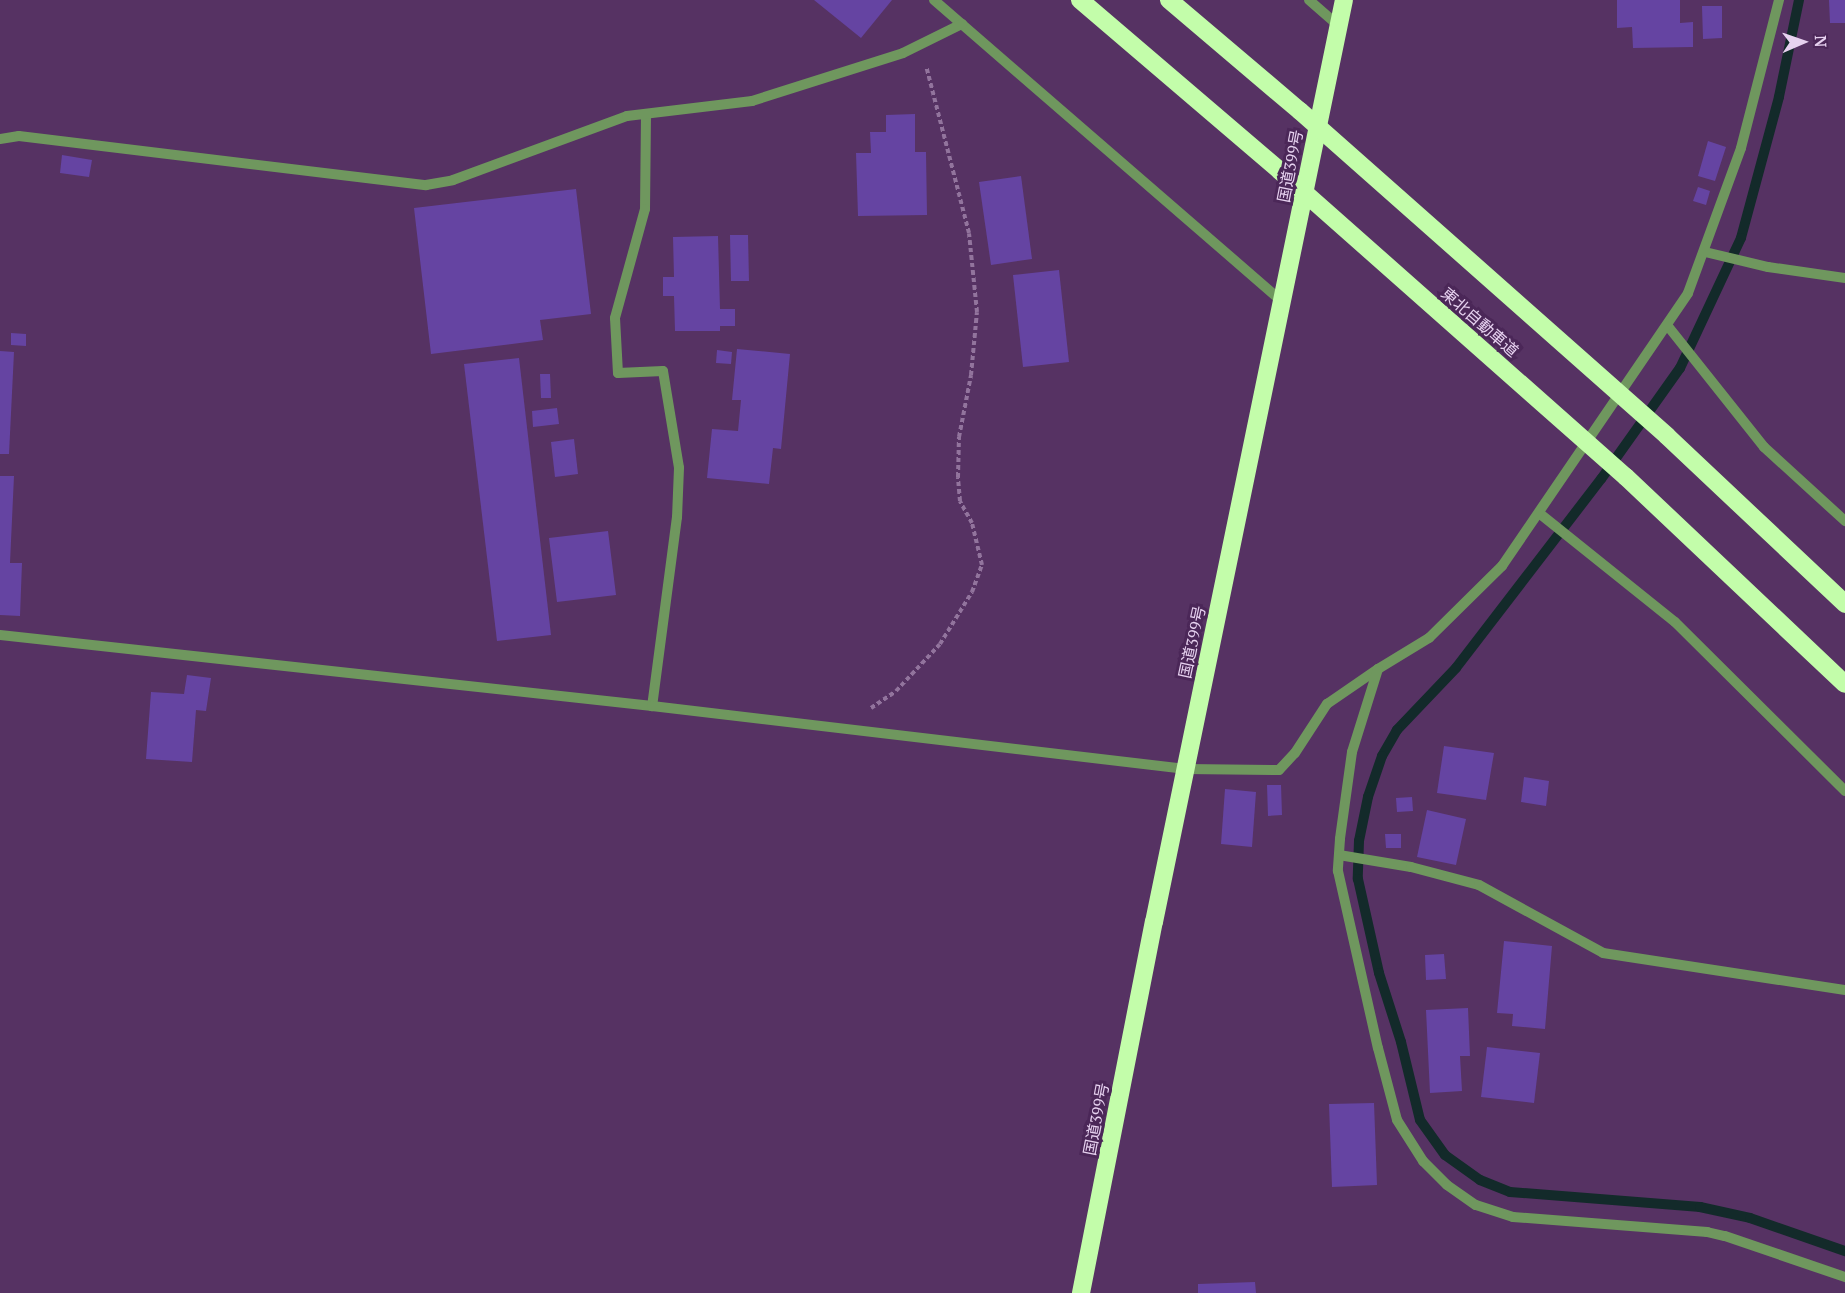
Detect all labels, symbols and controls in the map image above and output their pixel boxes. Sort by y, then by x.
north arrow [1773,12,1833,72]
text: N [1810,35,1832,48]
street label: 国道399号 [1274,128,1306,204]
street label: 東北自動車道 [1437,283,1523,361]
street label: 国道399号 [1175,604,1209,680]
street label: 国道399号 [1080,1081,1112,1157]

